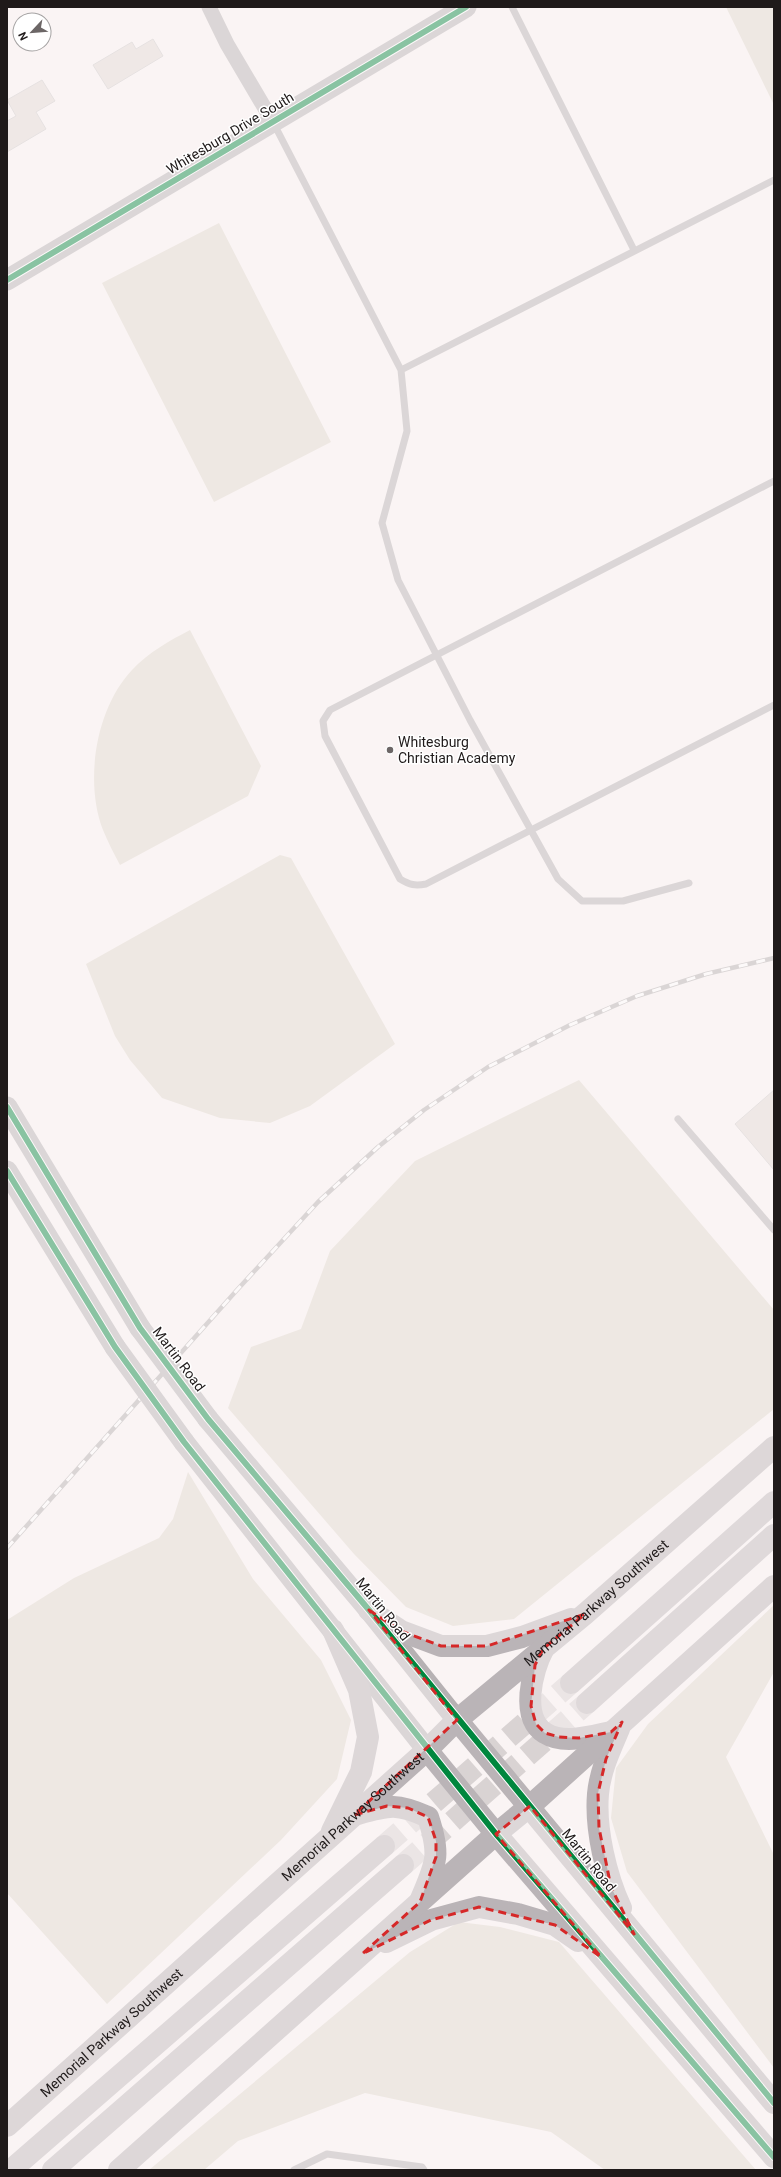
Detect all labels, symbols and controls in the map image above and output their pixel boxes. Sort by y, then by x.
north arrow [12,12,52,52]
text: N [16,30,31,43]
street label: Whitesburg Drive South [164,89,296,177]
place label: Whitesburg Christian Academy [398,734,516,766]
marker: Whitesburg Christian Academy [385,745,395,755]
street label: Martin Road [150,1324,208,1394]
street label: Memorial Parkway Southwest [521,1536,672,1669]
street label: Martin Road [353,1574,413,1644]
street label: Memorial Parkway Southwest [278,1749,427,1884]
street label: Martin Road [559,1825,619,1895]
street label: Memorial Parkway Southwest [37,1965,186,2100]

